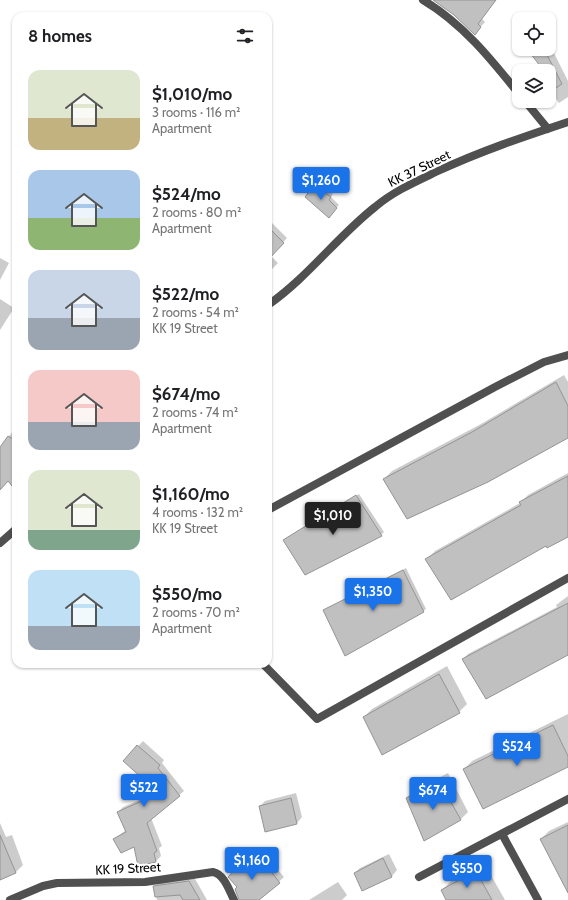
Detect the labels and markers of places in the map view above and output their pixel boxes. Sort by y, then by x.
pin: $1,260 [288,167,354,201]
pin: $1,010 [300,502,366,536]
pin: $1,350 [340,578,406,612]
pin: $524 [493,733,541,767]
pin: $522 [120,774,168,808]
pin: $674 [409,777,457,811]
pin: $1,160 [219,847,285,881]
pin: $550 [443,855,491,889]

